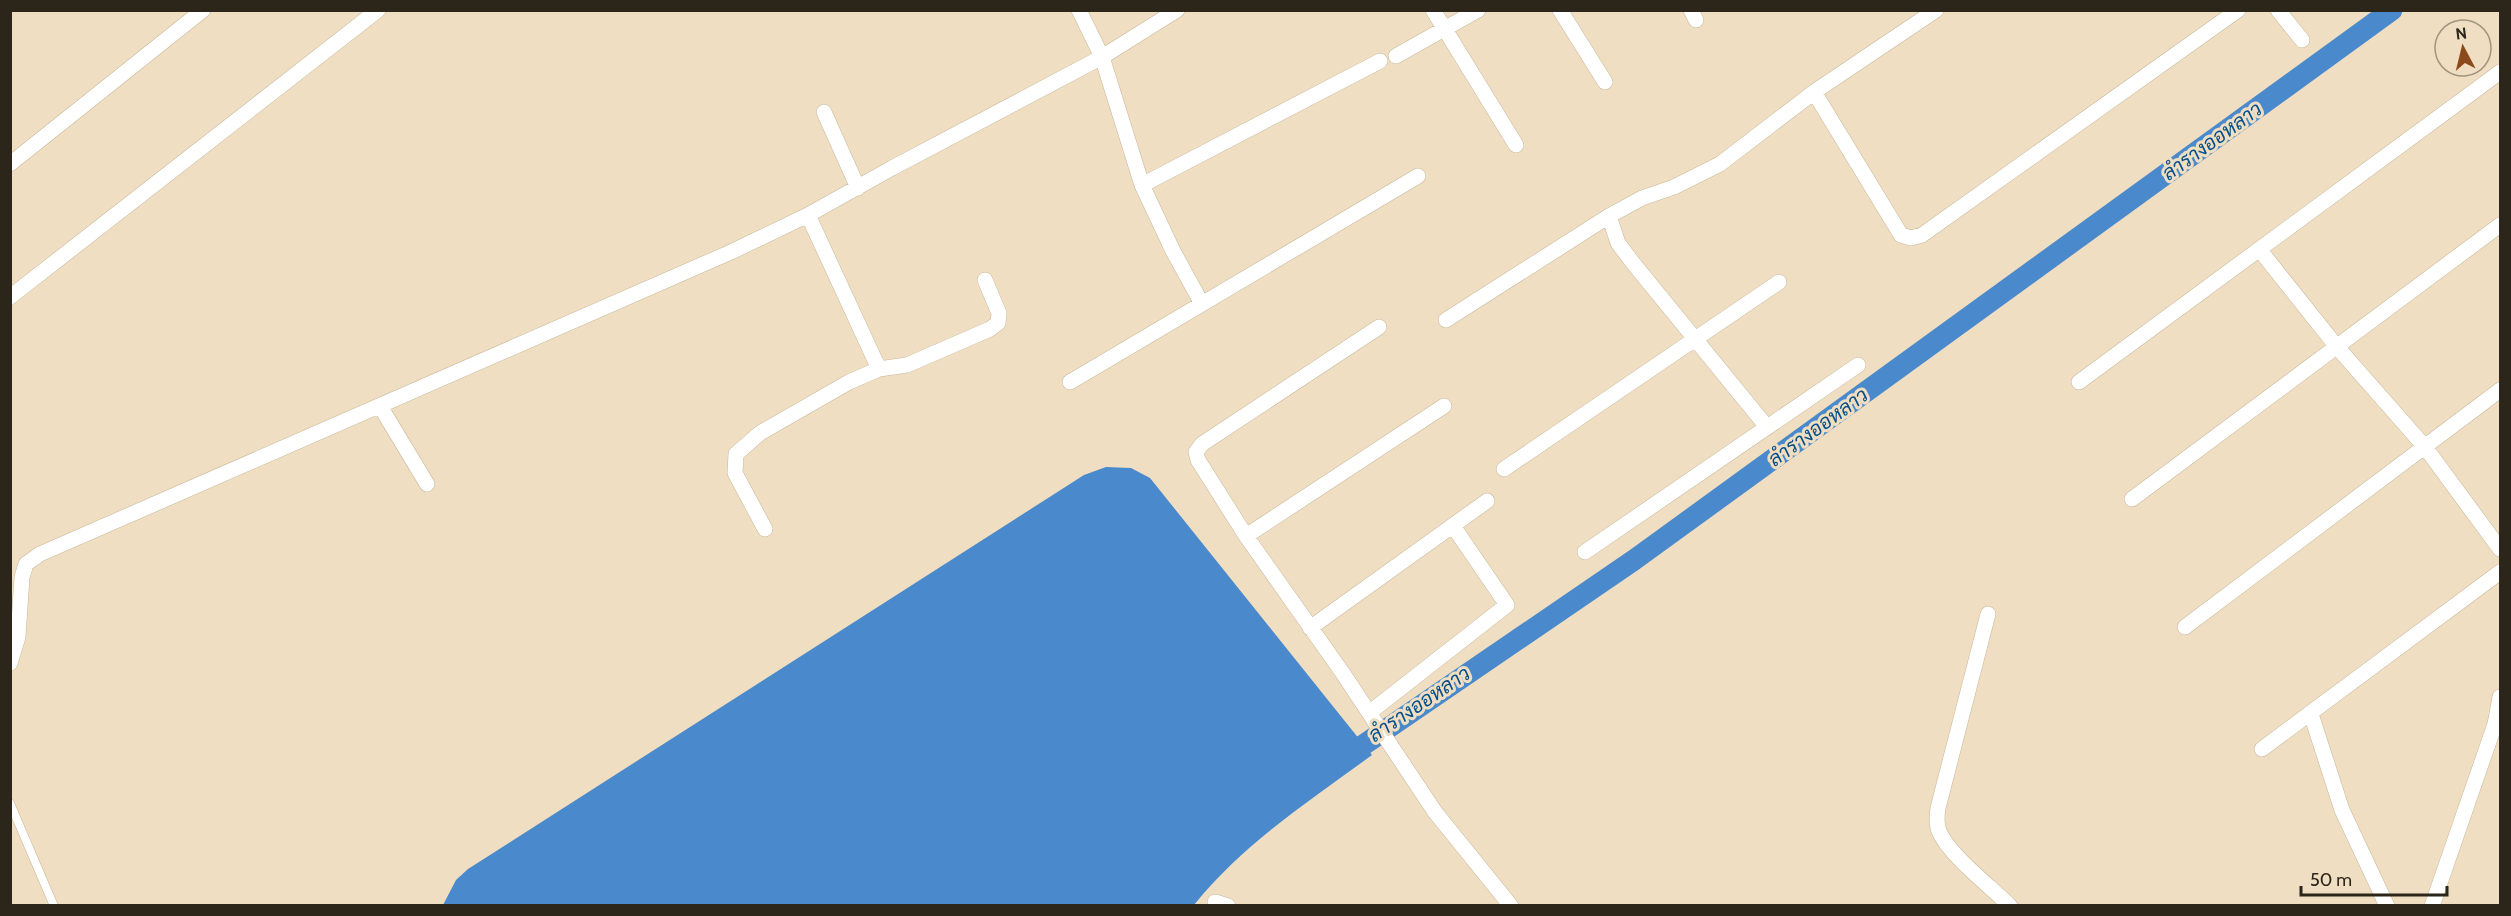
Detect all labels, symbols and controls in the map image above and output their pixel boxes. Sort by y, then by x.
north arrow [2433,18,2493,78]
text: N [2454,23,2468,44]
water label: ลำรางออหลาว [2157,97,2267,185]
water label: ลำรางออหลาว [1763,383,1873,471]
water label: ลำรางออหลาว [1364,661,1474,747]
scale bar [2301,859,2446,897]
text: 50 m [2310,869,2352,891]

